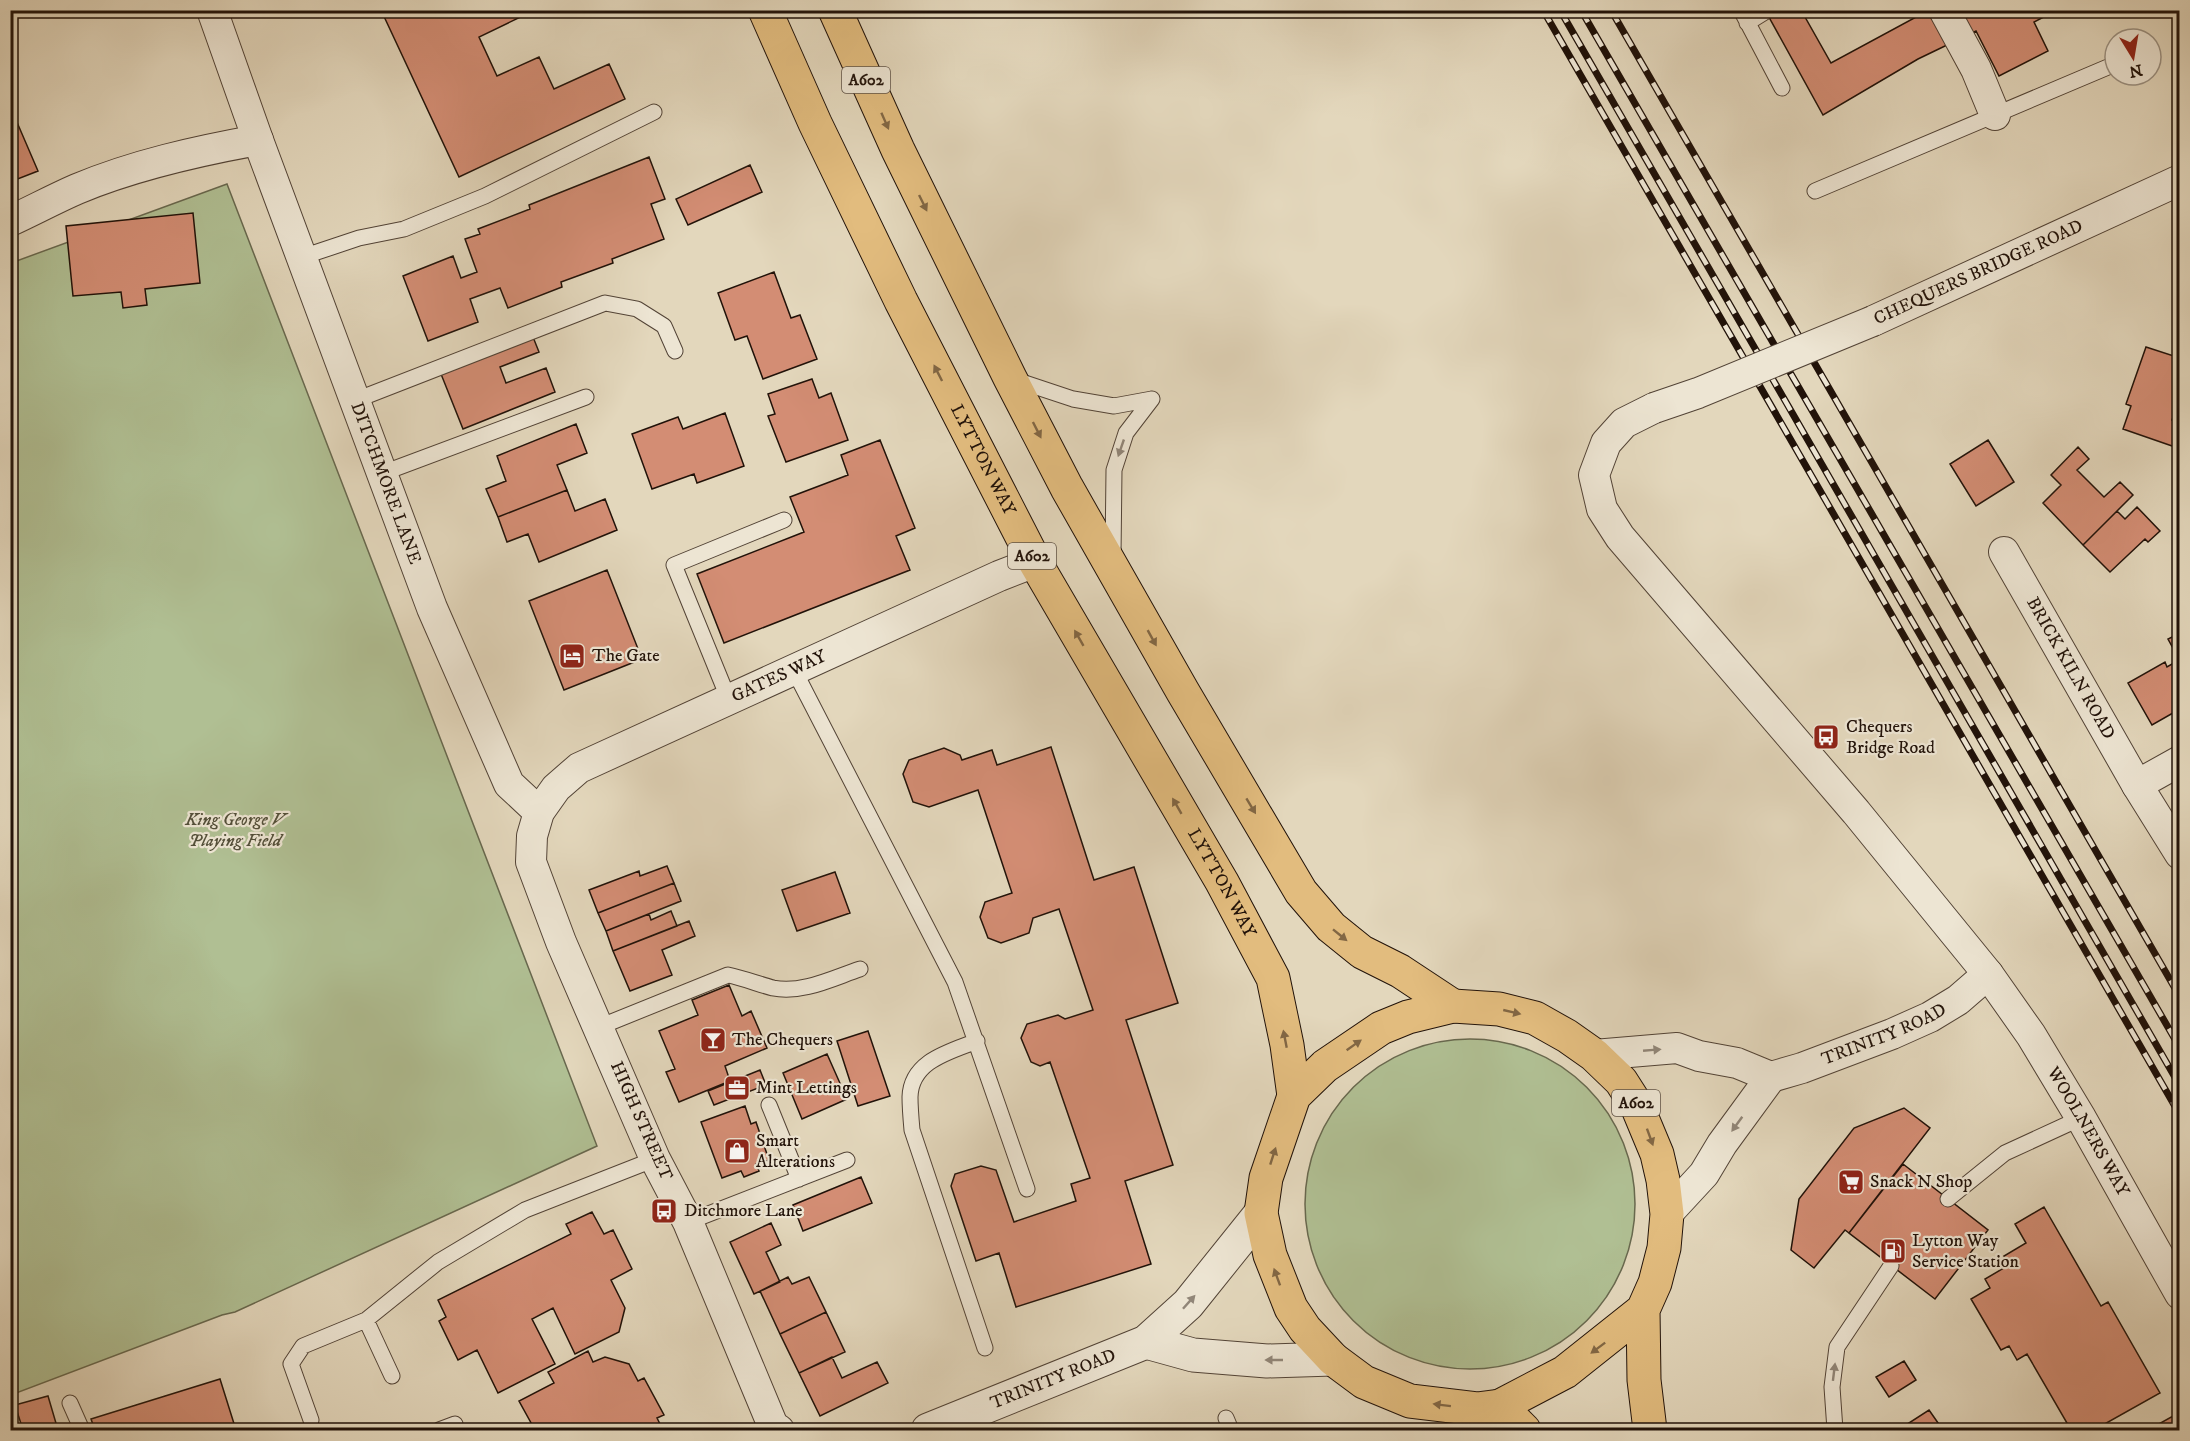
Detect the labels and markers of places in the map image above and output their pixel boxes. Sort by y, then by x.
hotel icon: The Gate [557,641,587,671]
place label: The Gate [592,645,660,667]
place label: Chequers Bridge Road [1846,716,1935,759]
bus stop icon: Chequers Bridge Road [1811,722,1841,752]
bar icon: The Chequers [698,1025,728,1055]
place label: The Chequers [732,1029,833,1051]
office icon: Mint Lettings [722,1073,752,1103]
place label: Mint Lettings [756,1077,857,1099]
place label: Smart Alterations [756,1130,835,1173]
shop icon: Smart Alterations [722,1136,752,1166]
supermarket icon: Snack N Shop [1836,1167,1866,1197]
place label: Snack N Shop [1870,1171,1972,1193]
bus stop icon: Ditchmore Lane [649,1196,679,1226]
place label: Ditchmore Lane [684,1200,803,1222]
place label: Lytton Way Service Station [1912,1230,2019,1273]
fuel station icon: Lytton Way Service Station [1878,1236,1908,1266]

